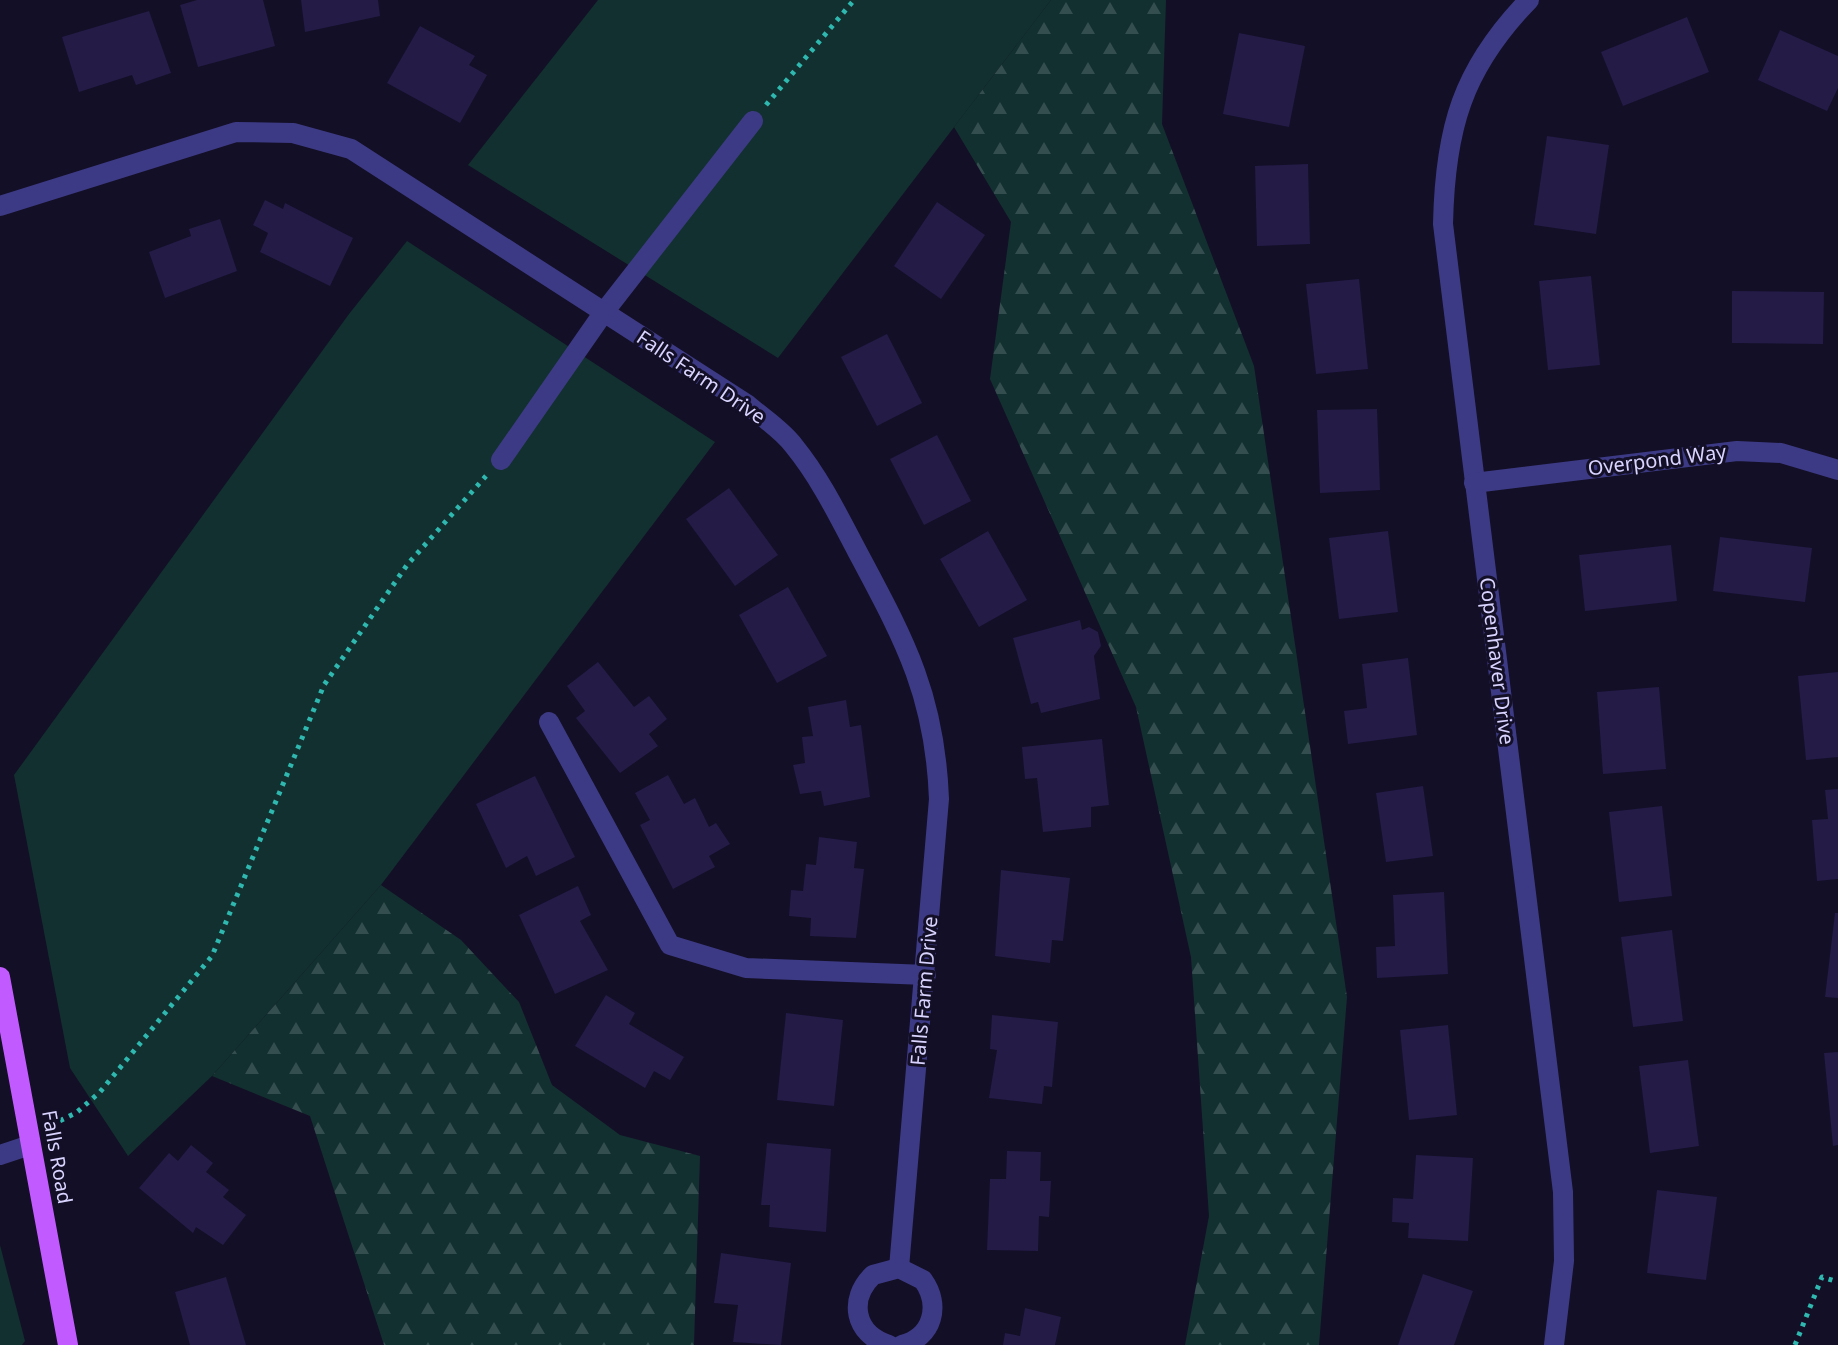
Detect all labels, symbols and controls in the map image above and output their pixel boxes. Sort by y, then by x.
street label: Falls Farm Drive [632,323,771,430]
street label: Overpond Way [1586,438,1728,481]
street label: Copenhaver Drive [1474,576,1521,746]
street label: Falls Farm Drive [904,915,943,1067]
street label: Falls Road [36,1108,79,1206]

